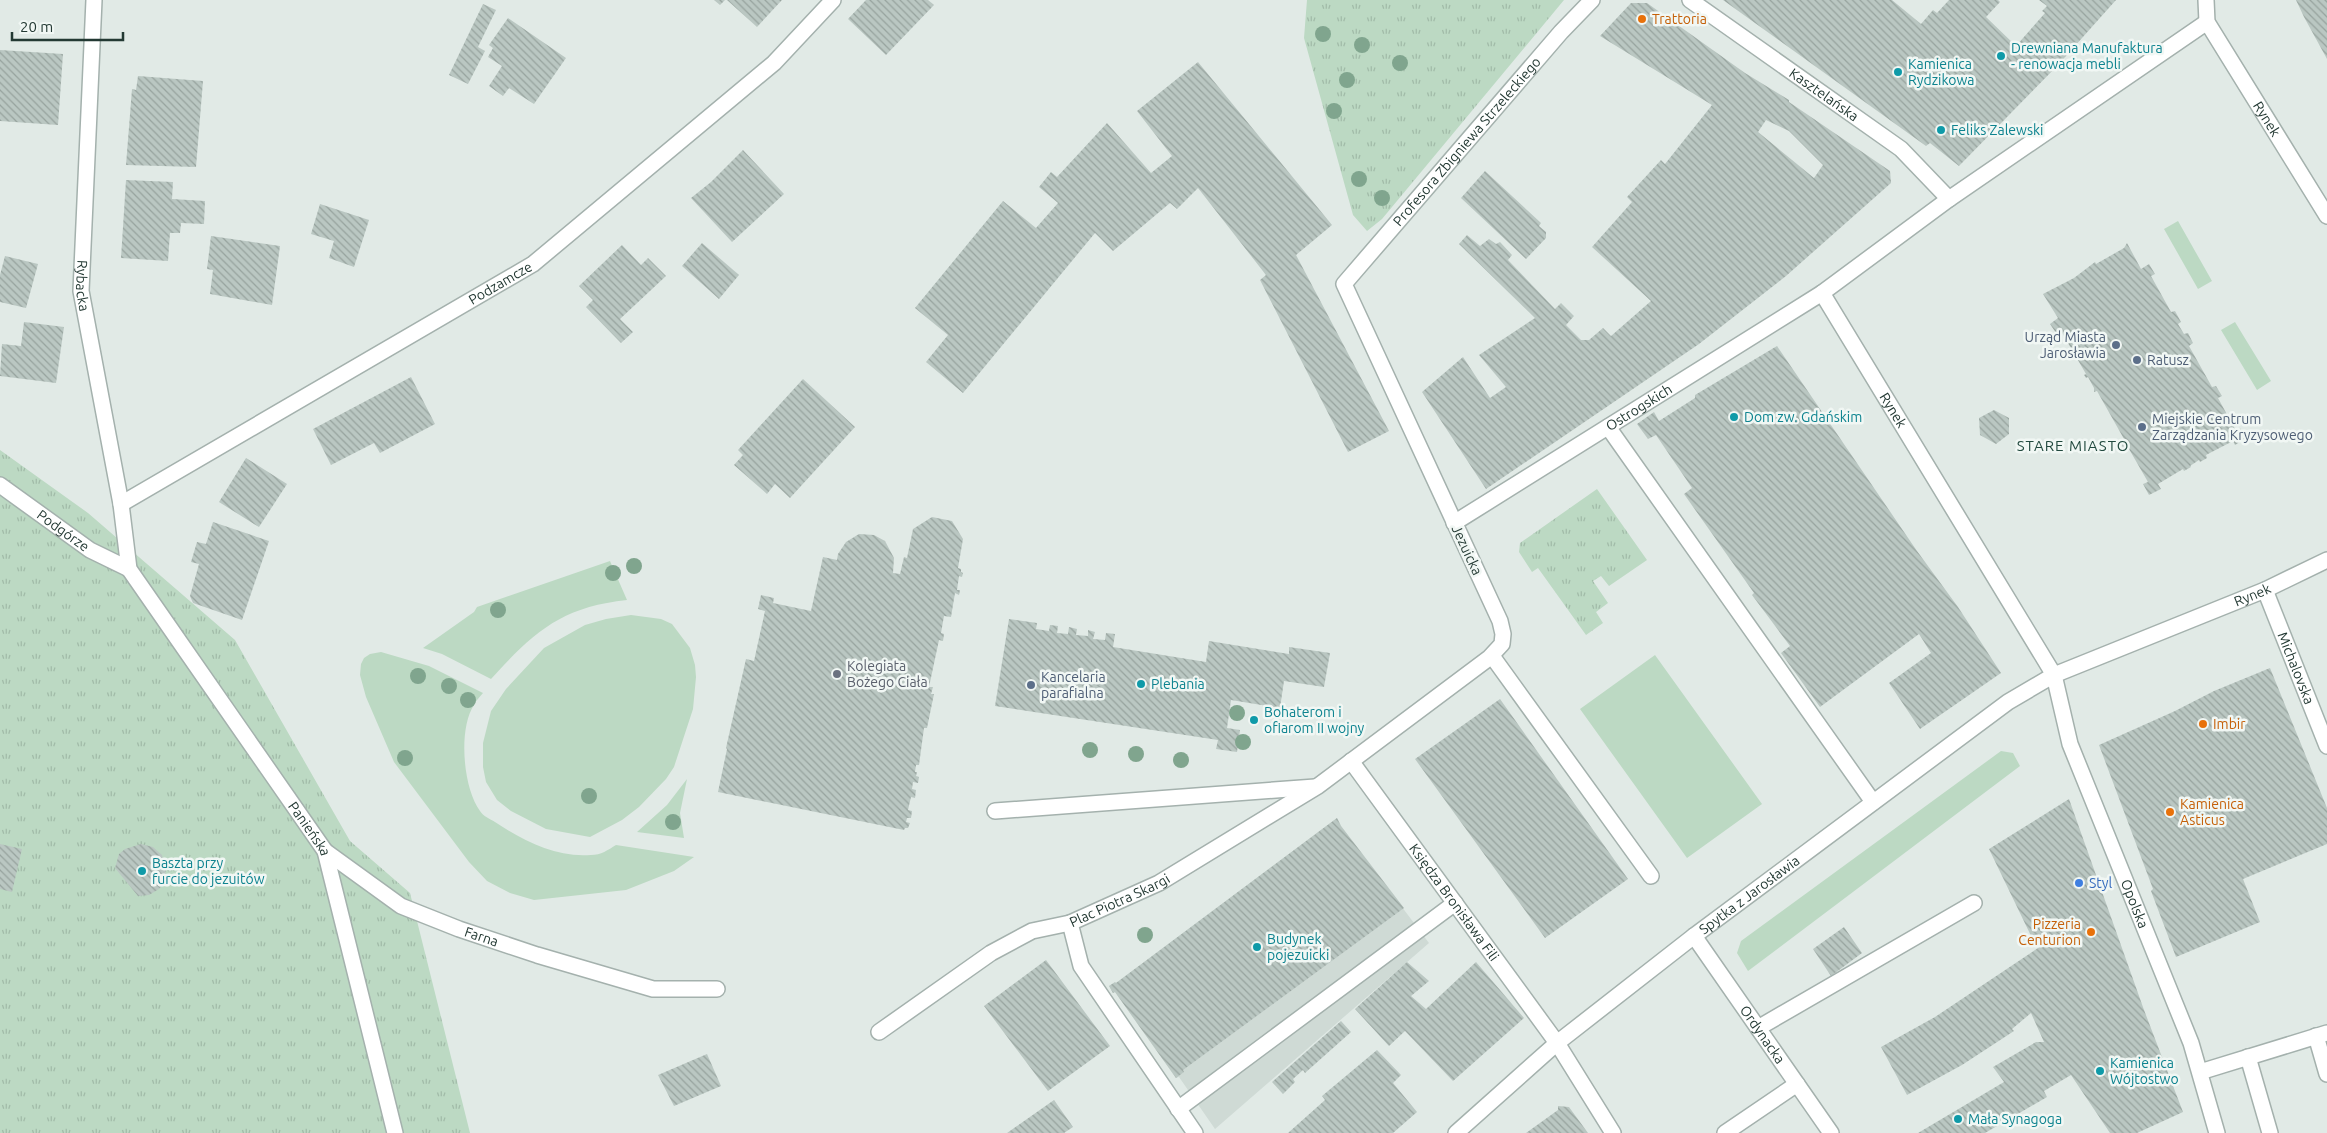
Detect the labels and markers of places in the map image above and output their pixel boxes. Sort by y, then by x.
place label: Trattoria [1652,11,1707,27]
marker: Trattoria [1636,13,1648,25]
place label: Drewniana Manufaktura - renowacja mebli [2011,40,2163,72]
marker: Drewniana Manufaktura - renowacja mebli [1995,50,2007,62]
place label: Kamienica Rydzikowa [1908,56,1975,88]
marker: Kamienica Rydzikowa [1892,66,1904,78]
place label: Feliks Zalewski [1951,122,2043,138]
marker: Feliks Zalewski [1935,124,1947,136]
place label: Urząd Miasta Jarosławia [2025,329,2106,361]
marker: Urząd Miasta Jarosławia [2110,339,2122,351]
place label: Ratusz [2147,352,2189,368]
marker: Ratusz [2131,354,2143,366]
place label: Dom zw. Gdańskim [1744,409,1862,425]
marker: Dom zw. Gdańskim [1728,411,1740,423]
place label: Miejskie Centrum Zarządzania Kryzysowego [2152,411,2313,443]
marker: Miejskie Centrum Zarządzania Kryzysowego [2136,421,2148,433]
place label: Kolegiata Bożego Ciała [847,658,928,690]
marker: Kolegiata Bożego Ciała [831,668,843,680]
place label: Kancelaria parafialna [1041,669,1106,701]
place label: Plebania [1151,676,1205,692]
marker: Plebania [1135,678,1147,690]
marker: Kancelaria parafialna [1025,679,1037,691]
place label: Bohaterom i ofiarom II wojny [1264,704,1365,736]
marker: Bohaterom i ofiarom II wojny [1248,714,1260,726]
place label: Imbir [2213,716,2246,732]
marker: Imbir [2197,718,2209,730]
place label: Kamienica Asticus [2180,796,2244,828]
marker: Kamienica Asticus [2164,806,2176,818]
place label: Baszta przy furcie do jezuitów [152,855,265,887]
marker: Baszta przy furcie do jezuitów [136,865,148,877]
place label: Styl [2089,875,2113,891]
marker: Styl [2073,877,2085,889]
place label: Pizzeria Centurion [2018,916,2081,948]
marker: Pizzeria Centurion [2085,926,2097,938]
place label: Budynek pojezuicki [1267,931,1329,963]
marker: Budynek pojezuicki [1251,941,1263,953]
place label: Kamienica Wójtostwo [2110,1055,2179,1087]
marker: Kamienica Wójtostwo [2094,1065,2106,1077]
place label: Mała Synagoga [1968,1111,2062,1127]
marker: Mała Synagoga [1952,1113,1964,1125]

